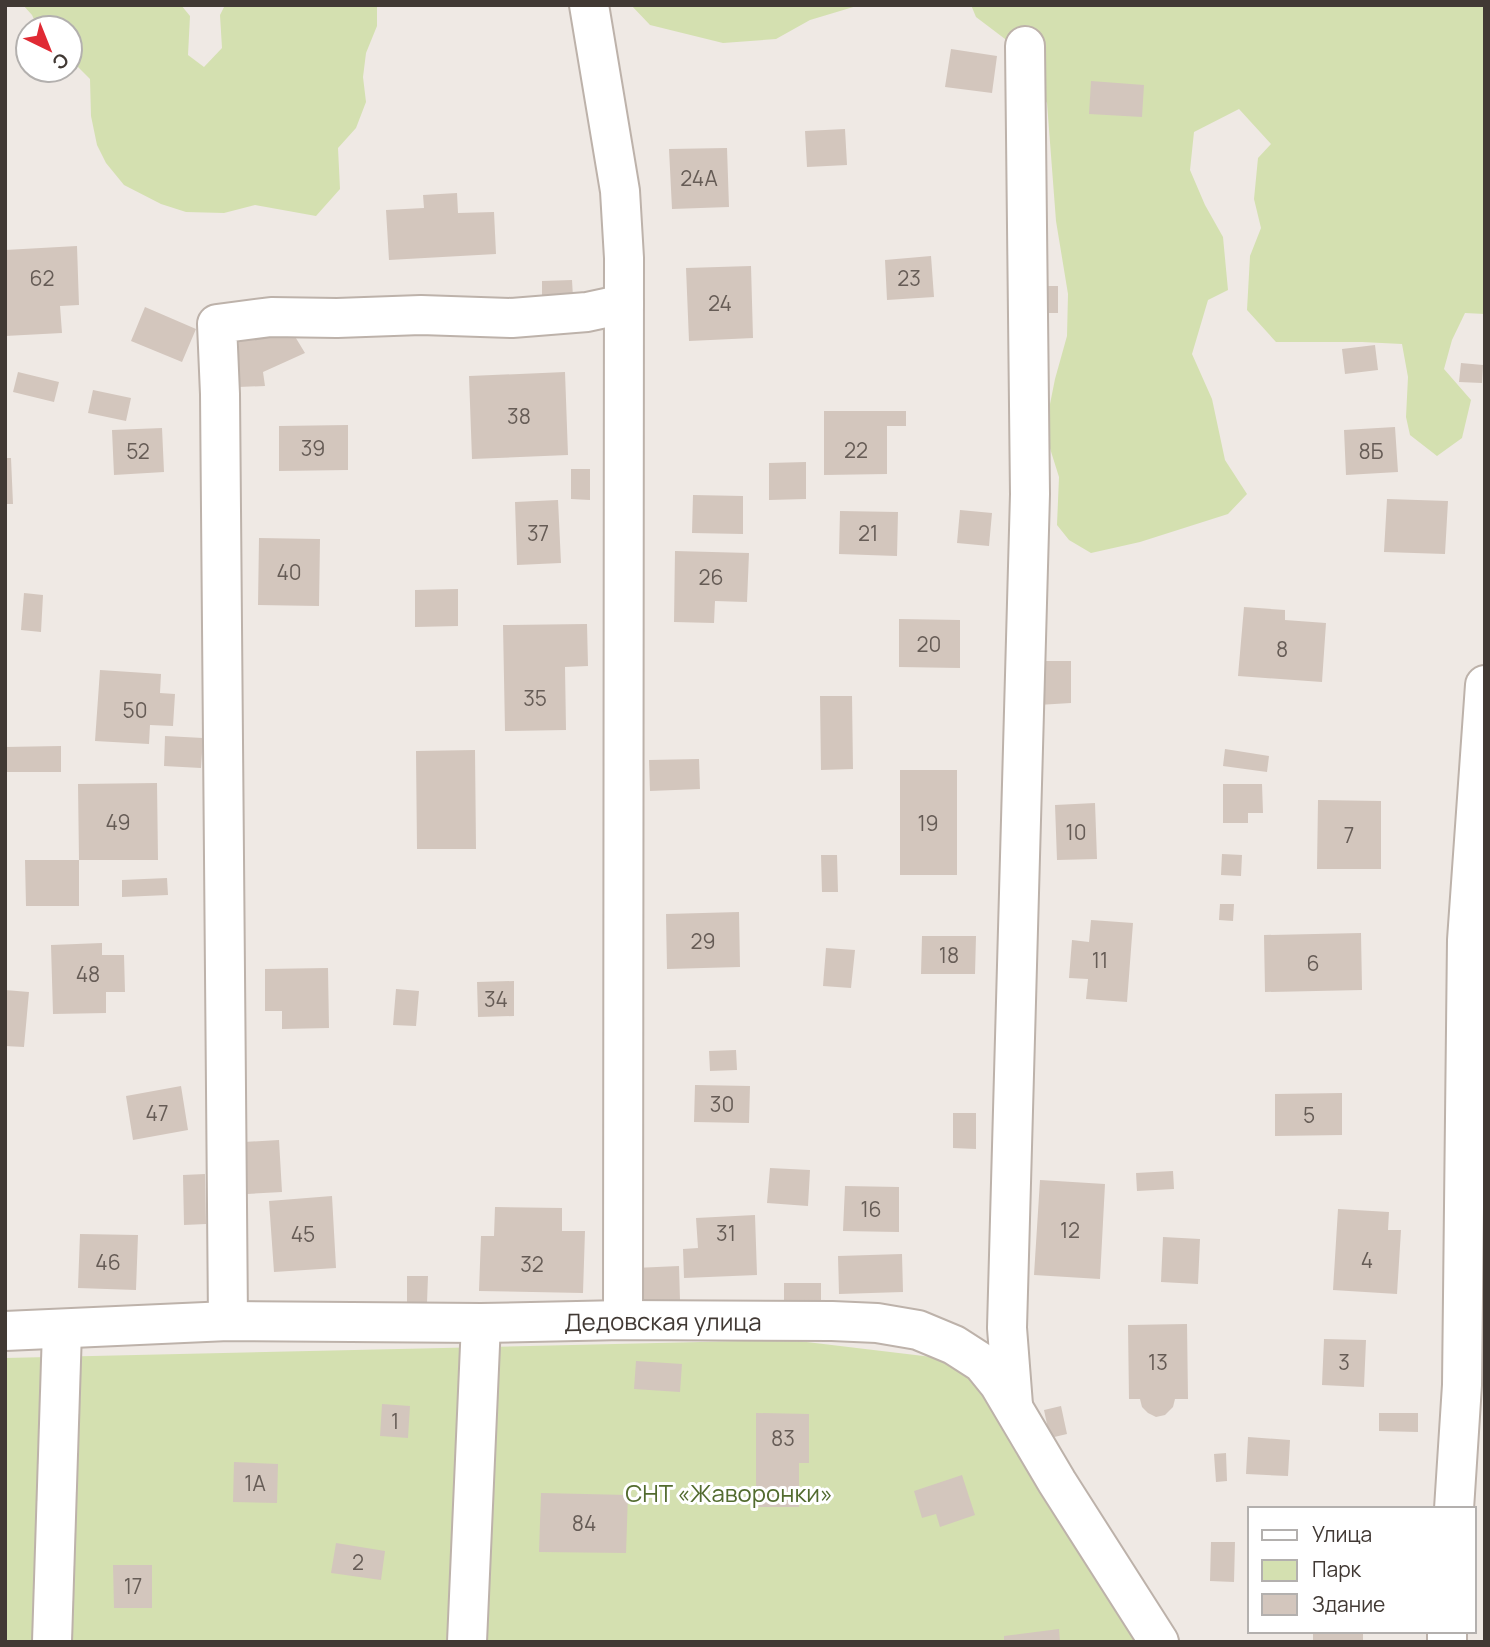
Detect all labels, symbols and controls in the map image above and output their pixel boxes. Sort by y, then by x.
north arrow [14,14,84,84]
text: С [47,47,75,76]
house number: 24А [680,164,718,192]
house number: 62 [29,264,55,292]
house number: 23 [897,264,921,292]
house number: 24 [708,289,732,317]
house number: 38 [507,402,531,430]
house number: 39 [301,434,325,462]
house number: 22 [844,436,868,464]
house number: 52 [126,437,150,465]
house number: 8Б [1359,437,1384,465]
house number: 37 [527,519,549,547]
house number: 21 [858,519,878,547]
house number: 40 [276,558,302,586]
house number: 26 [698,563,724,591]
house number: 20 [917,630,941,658]
house number: 8 [1276,635,1288,663]
house number: 35 [523,684,547,712]
house number: 50 [123,696,147,724]
house number: 49 [105,808,131,836]
house number: 19 [917,809,939,837]
house number: 10 [1066,818,1087,846]
house number: 7 [1344,821,1354,849]
house number: 29 [690,927,716,955]
house number: 18 [939,941,959,969]
house number: 11 [1092,946,1108,974]
house number: 6 [1306,949,1320,977]
house number: 48 [76,960,100,988]
house number: 34 [484,985,508,1013]
house number: 30 [710,1090,734,1118]
house number: 47 [146,1099,168,1127]
house number: 5 [1303,1101,1315,1129]
house number: 16 [860,1195,882,1223]
house number: 12 [1060,1216,1080,1244]
house number: 31 [716,1219,736,1247]
house number: 45 [291,1220,315,1248]
house number: 4 [1361,1246,1373,1274]
house number: 46 [95,1248,121,1276]
house number: 32 [520,1250,544,1278]
street label: Дедовская улица [564,1303,762,1338]
house number: 13 [1148,1348,1168,1376]
house number: 3 [1338,1348,1350,1376]
house number: 1 [391,1407,399,1435]
house number: 83 [771,1424,795,1452]
house number: 1А [244,1469,266,1497]
park label: СНТ «Жаворонки» [625,1476,833,1509]
legend [1248,1507,1476,1633]
house number: 84 [572,1509,596,1537]
text: Улица [1312,1520,1372,1548]
house number: 2 [352,1548,364,1576]
text: Парк [1312,1555,1362,1583]
house number: 17 [124,1572,142,1600]
text: Здание [1312,1590,1385,1618]

